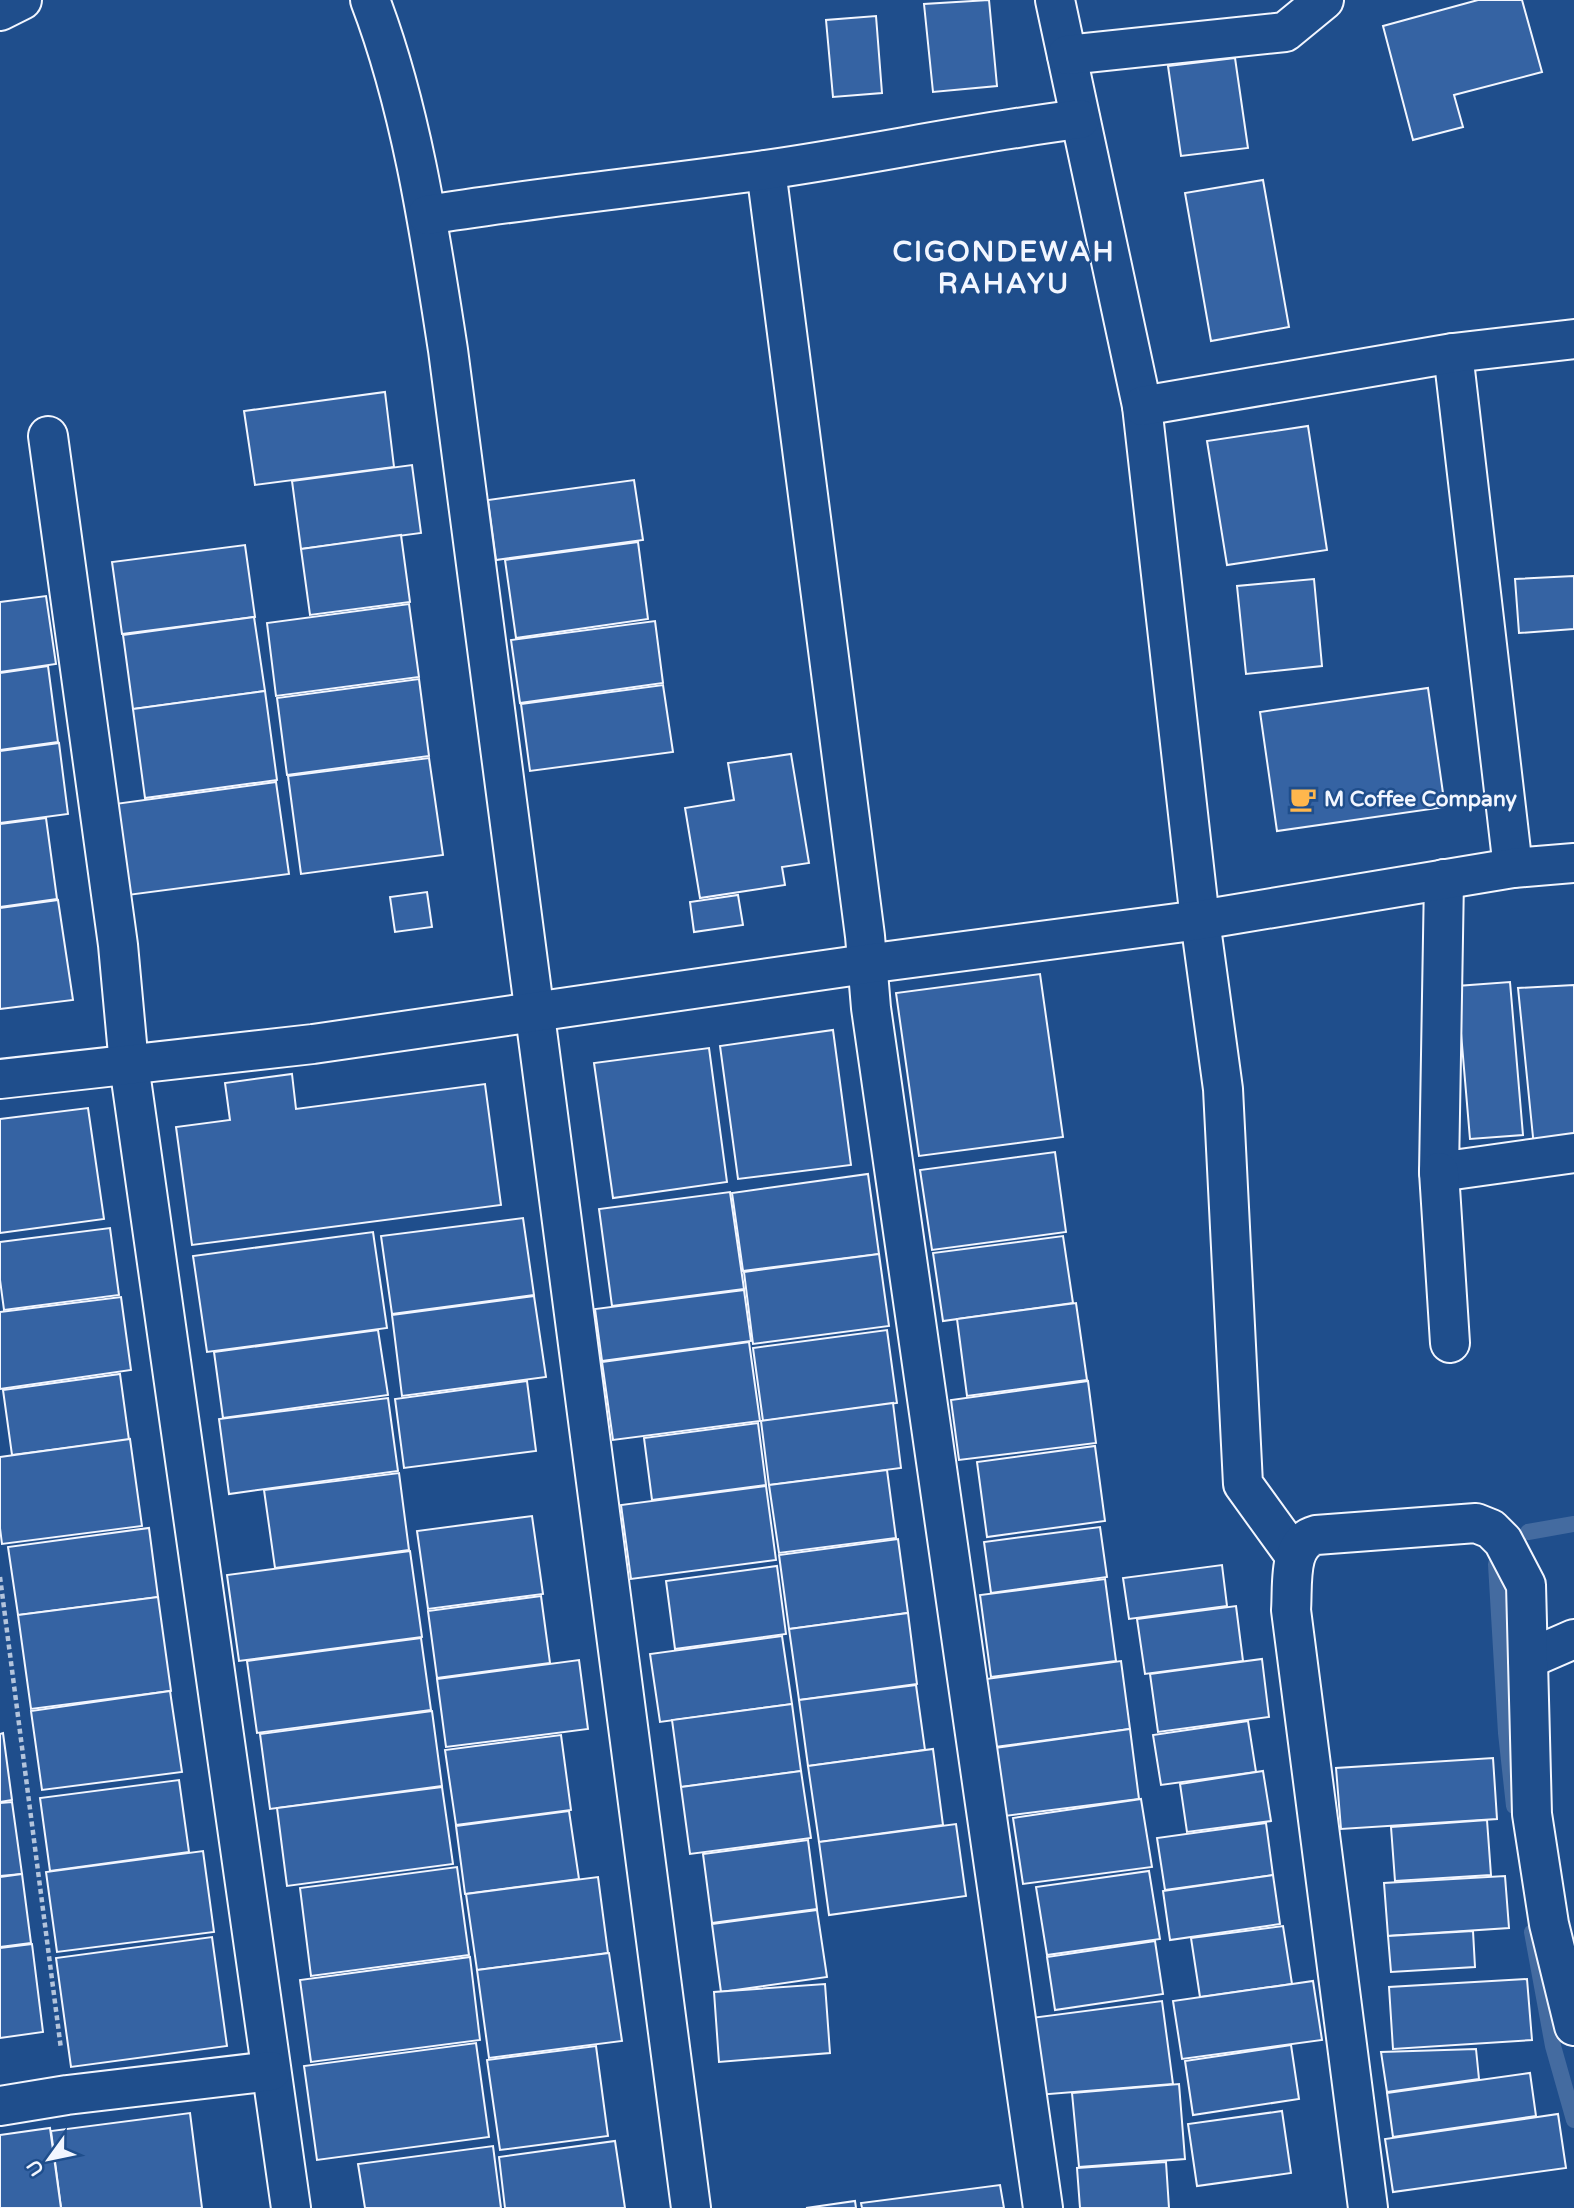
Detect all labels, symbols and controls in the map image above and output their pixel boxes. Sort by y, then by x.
district label: CIGONDEWAH RAHAYU [892,235,1116,301]
cafe icon: M Coffee Company [1288,784,1318,814]
place label: M Coffee Company [1324,787,1518,812]
north arrow [14,2124,84,2194]
text: U [22,2156,49,2180]

